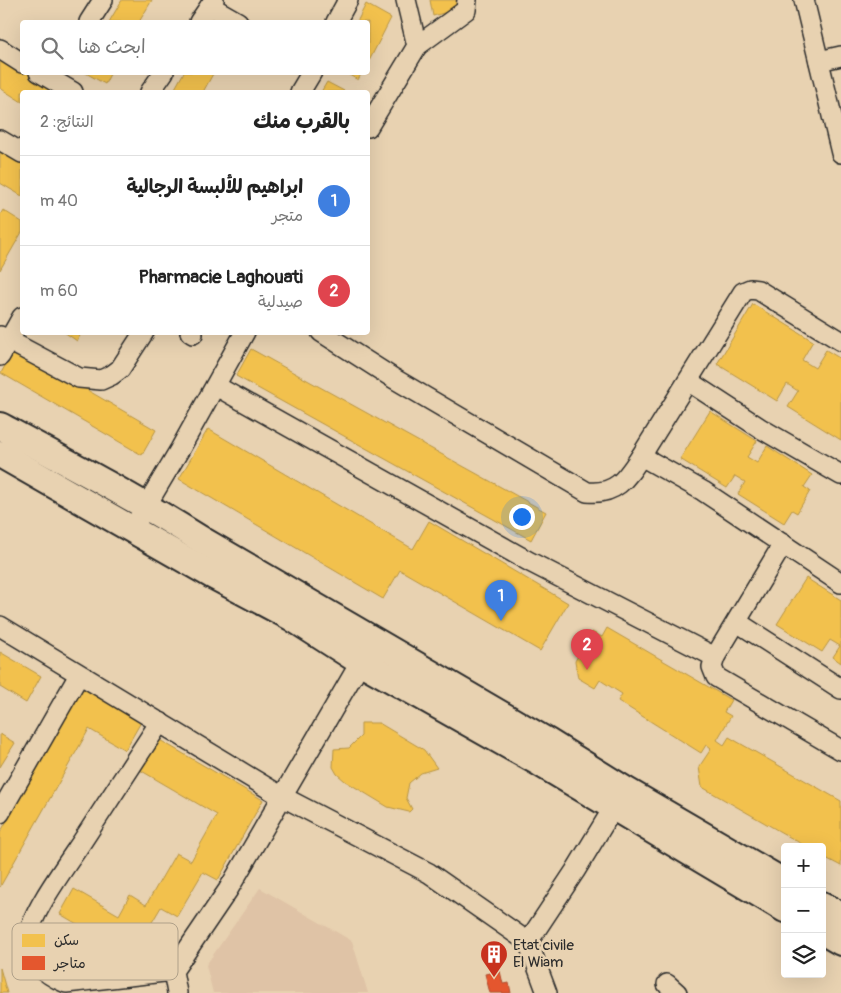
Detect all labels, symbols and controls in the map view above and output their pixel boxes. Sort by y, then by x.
search box [20,20,370,75]
icon: search [38,34,66,62]
text: ابحث هنا [78,35,146,59]
text: بالقرب منك [253,108,350,135]
text: النتائج: 2 [40,112,94,132]
text: ابراهيم للألبسة الرجالية [126,175,303,199]
text: 40 m [40,191,78,211]
text: 1 [331,191,337,211]
text: متجر [272,206,303,226]
text: Pharmacie Laghouati [138,265,303,289]
text: 60 m [40,281,78,301]
text: 2 [330,281,338,301]
text: صيدلية [258,292,303,312]
your location [509,504,535,530]
pin: 1 [485,580,517,621]
pin: 2 [571,629,603,670]
map controls [781,843,826,978]
button: + [781,843,826,888]
button: − [781,888,826,933]
legend [12,923,178,980]
text: سكن [54,932,79,949]
button: layers [781,933,826,978]
place label: Etat civile El Wiam [513,936,574,972]
building icon: Etat civile El Wiam [479,939,509,978]
text: متاجر [53,955,86,972]

